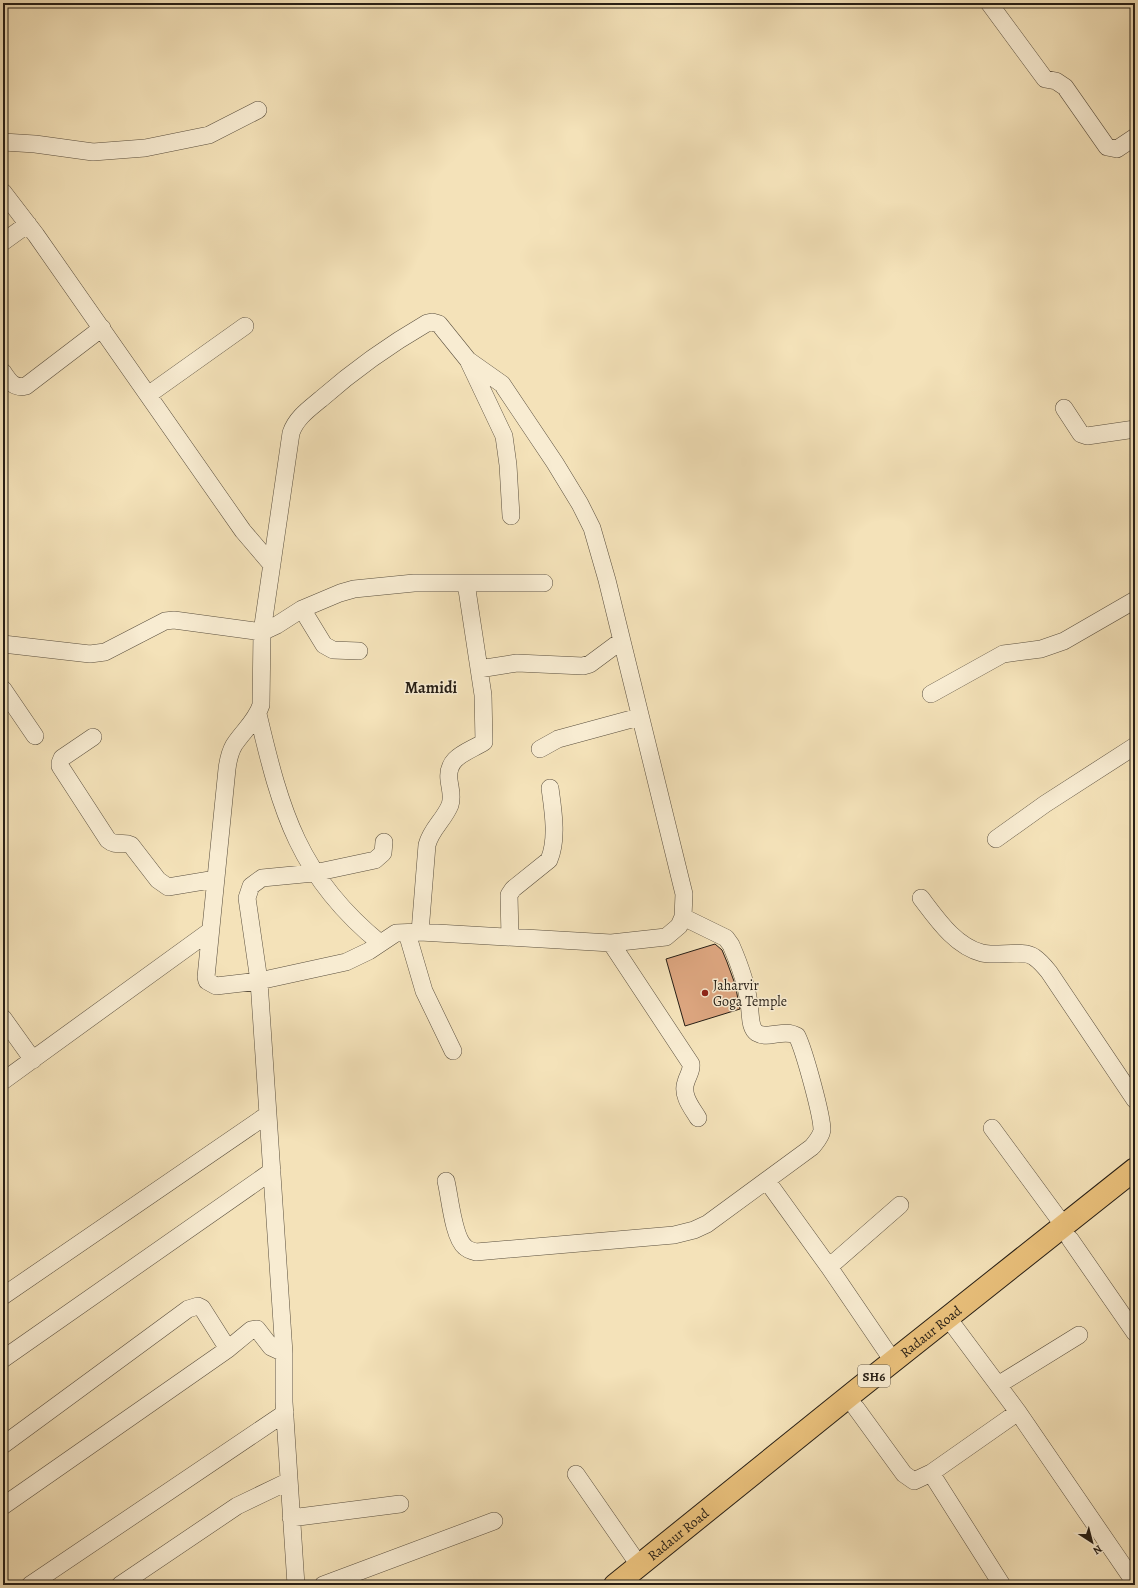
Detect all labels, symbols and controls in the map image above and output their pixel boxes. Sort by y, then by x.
district label: Mamidi [405,677,458,699]
place label: Jaharvir Goga Temple [713,976,787,1011]
marker: Jaharvir Goga Temple [700,988,710,998]
street label: Radaur Road [896,1301,966,1362]
road number: SH6 [858,1365,890,1387]
street label: Radaur Road [643,1503,713,1565]
north arrow [1072,1522,1112,1562]
text: N [1090,1541,1105,1558]

